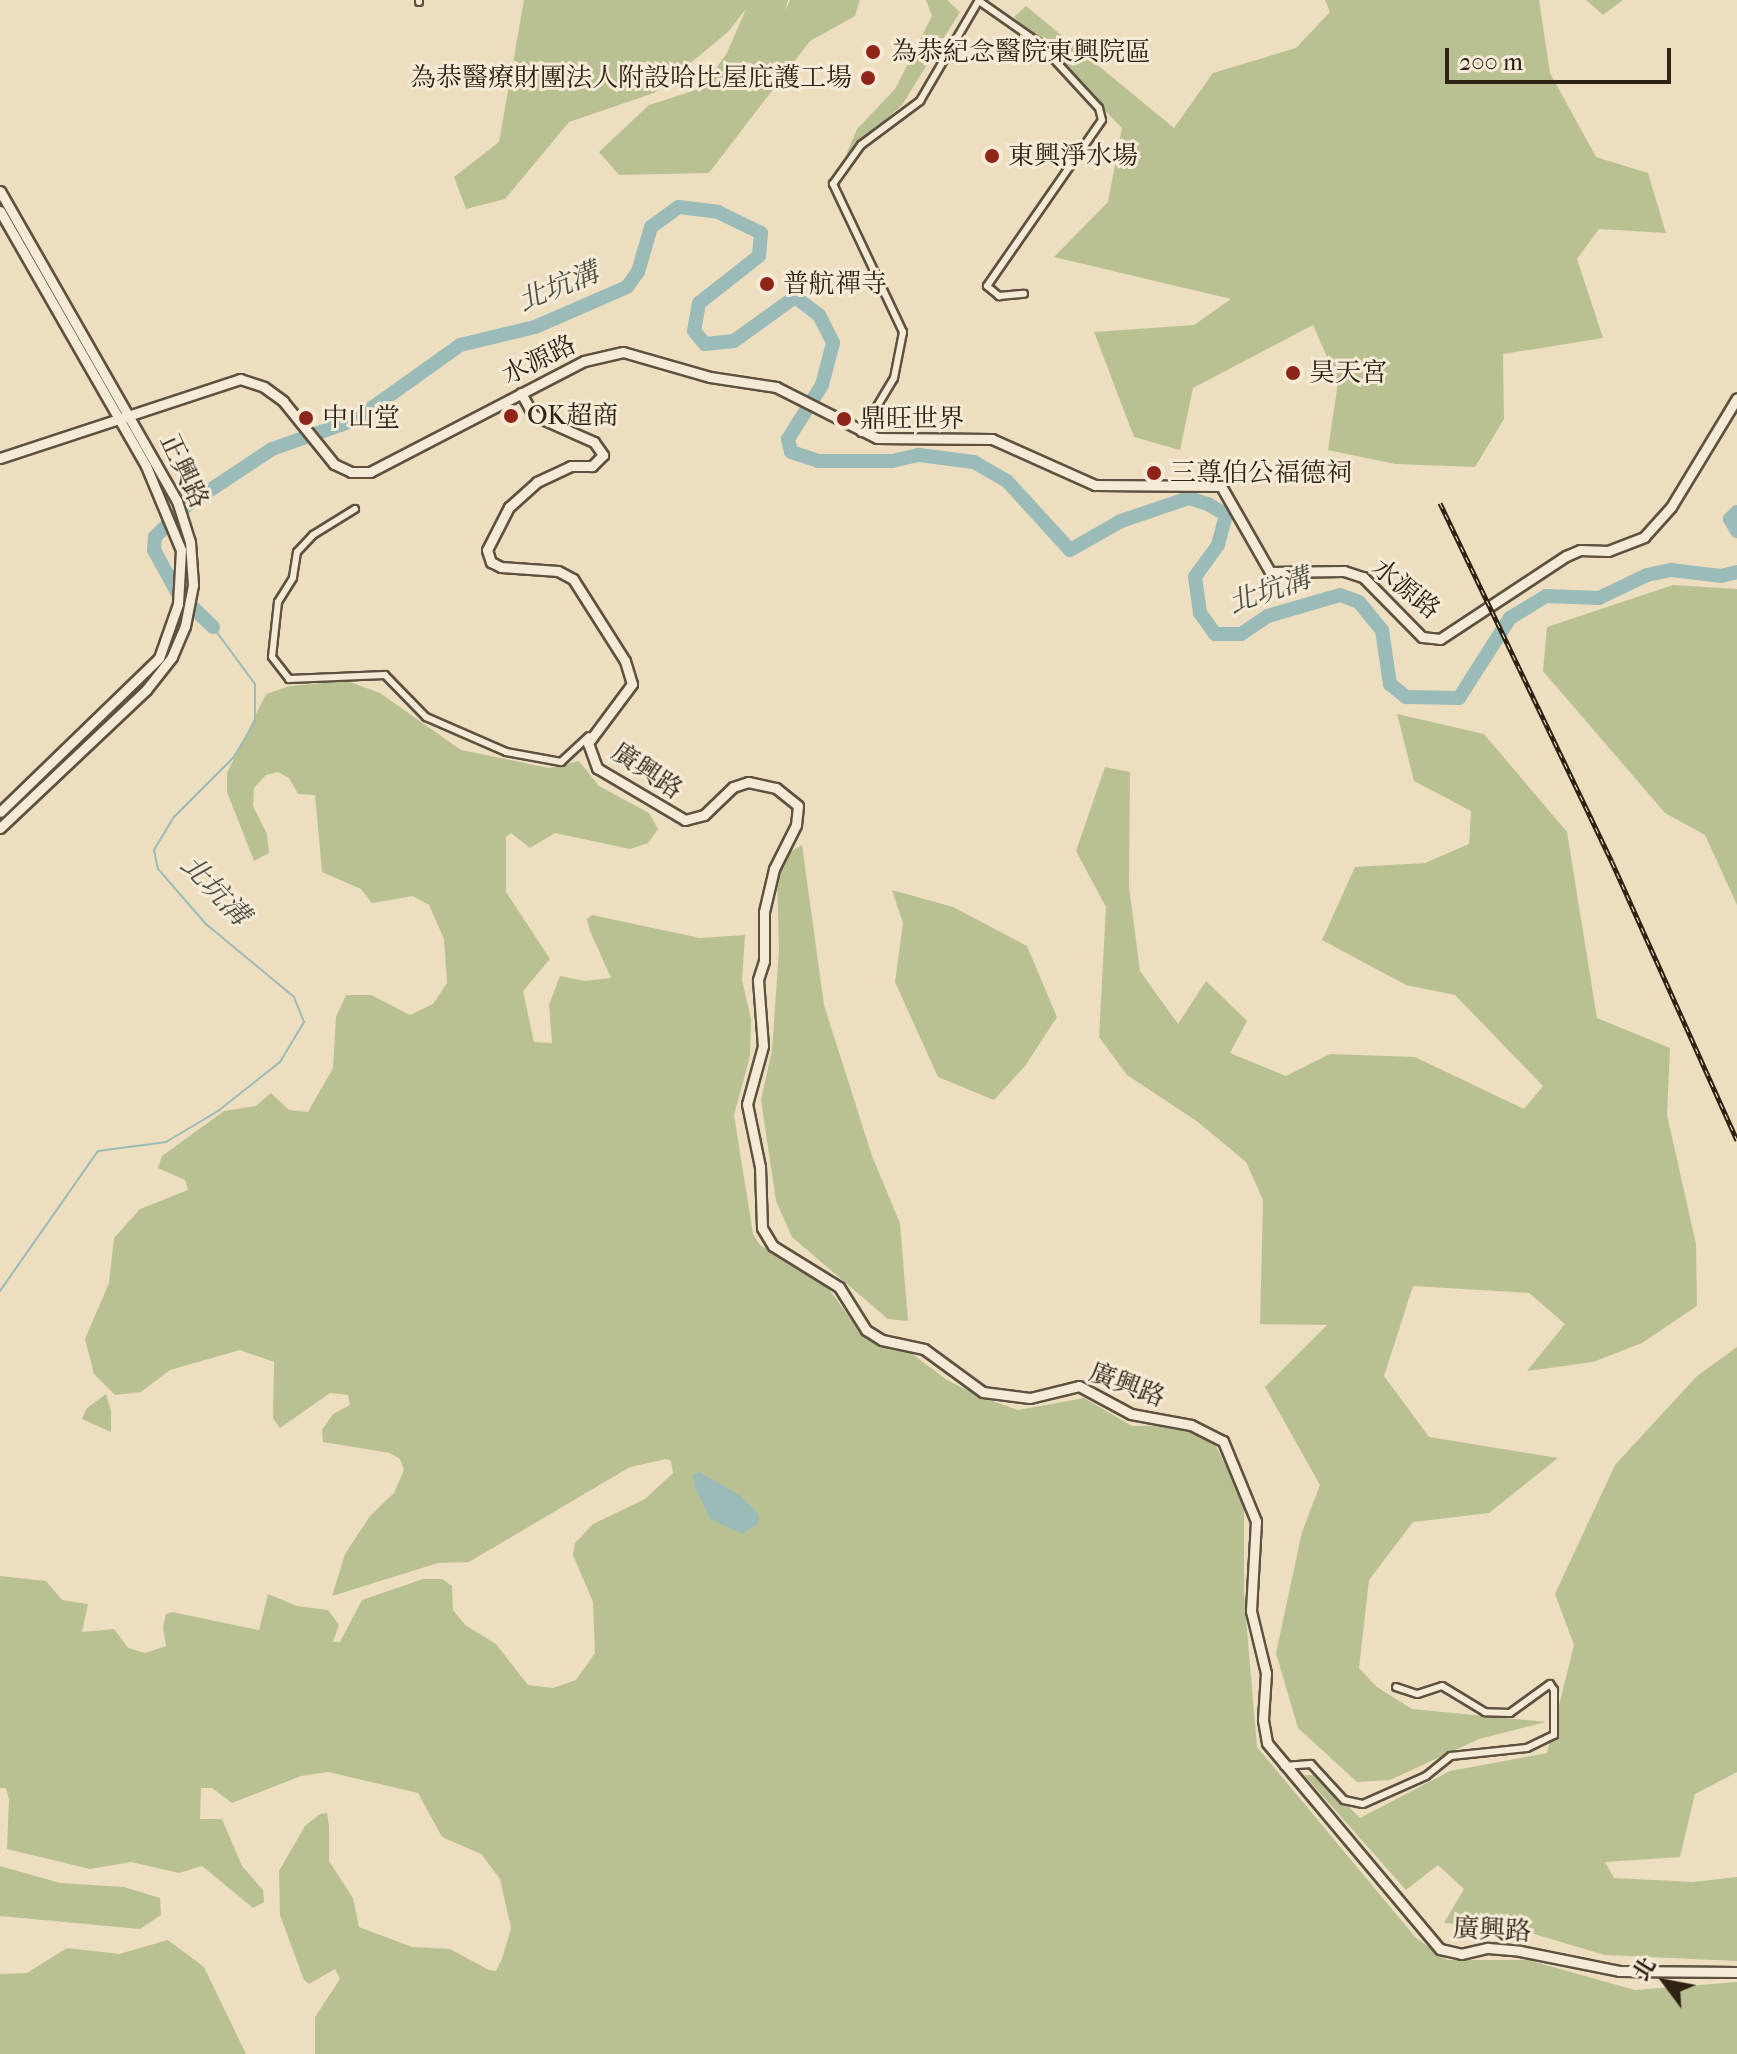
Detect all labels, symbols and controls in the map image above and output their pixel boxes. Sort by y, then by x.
scale bar [1449,32,1675,82]
place label: 為恭紀念醫院東興院區 [891,36,1151,68]
marker: 為恭紀念醫院東興院區 [862,41,884,63]
text: 200 m [1459,48,1523,76]
place label: 為恭醫療財團法人附設哈比屋庇護工場 [410,62,852,94]
marker: 為恭醫療財團法人附設哈比屋庇護工場 [859,69,877,87]
place label: 東興淨水場 [1008,140,1138,172]
marker: 東興淨水場 [983,147,1001,165]
water label: 北坑溝 [513,256,603,318]
place label: 普航禪寺 [783,268,887,300]
marker: 普航禪寺 [758,275,776,293]
street label: 水源路 [497,329,581,391]
place label: 昊天宮 [1309,357,1387,389]
marker: 昊天宮 [1284,364,1302,382]
place label: OK超商 [527,400,618,432]
place label: 中山堂 [322,402,400,434]
place label: 鼎旺世界 [860,403,964,435]
marker: OK超商 [502,407,520,425]
marker: 中山堂 [297,409,315,427]
marker: 鼎旺世界 [835,410,853,428]
street label: 正興路 [153,429,215,513]
place label: 三尊伯公福德祠 [1170,457,1352,489]
marker: 三尊伯公福德祠 [1145,464,1163,482]
street label: 水源路 [1366,552,1446,626]
water label: 北坑溝 [1224,561,1314,621]
street label: 廣興路 [606,736,688,806]
water label: 北坑溝 [174,848,256,932]
street label: 廣興路 [1085,1356,1169,1414]
street label: 廣興路 [1452,1912,1532,1948]
north arrow [1625,1942,1705,2022]
text: 北 [1628,1953,1662,1986]

